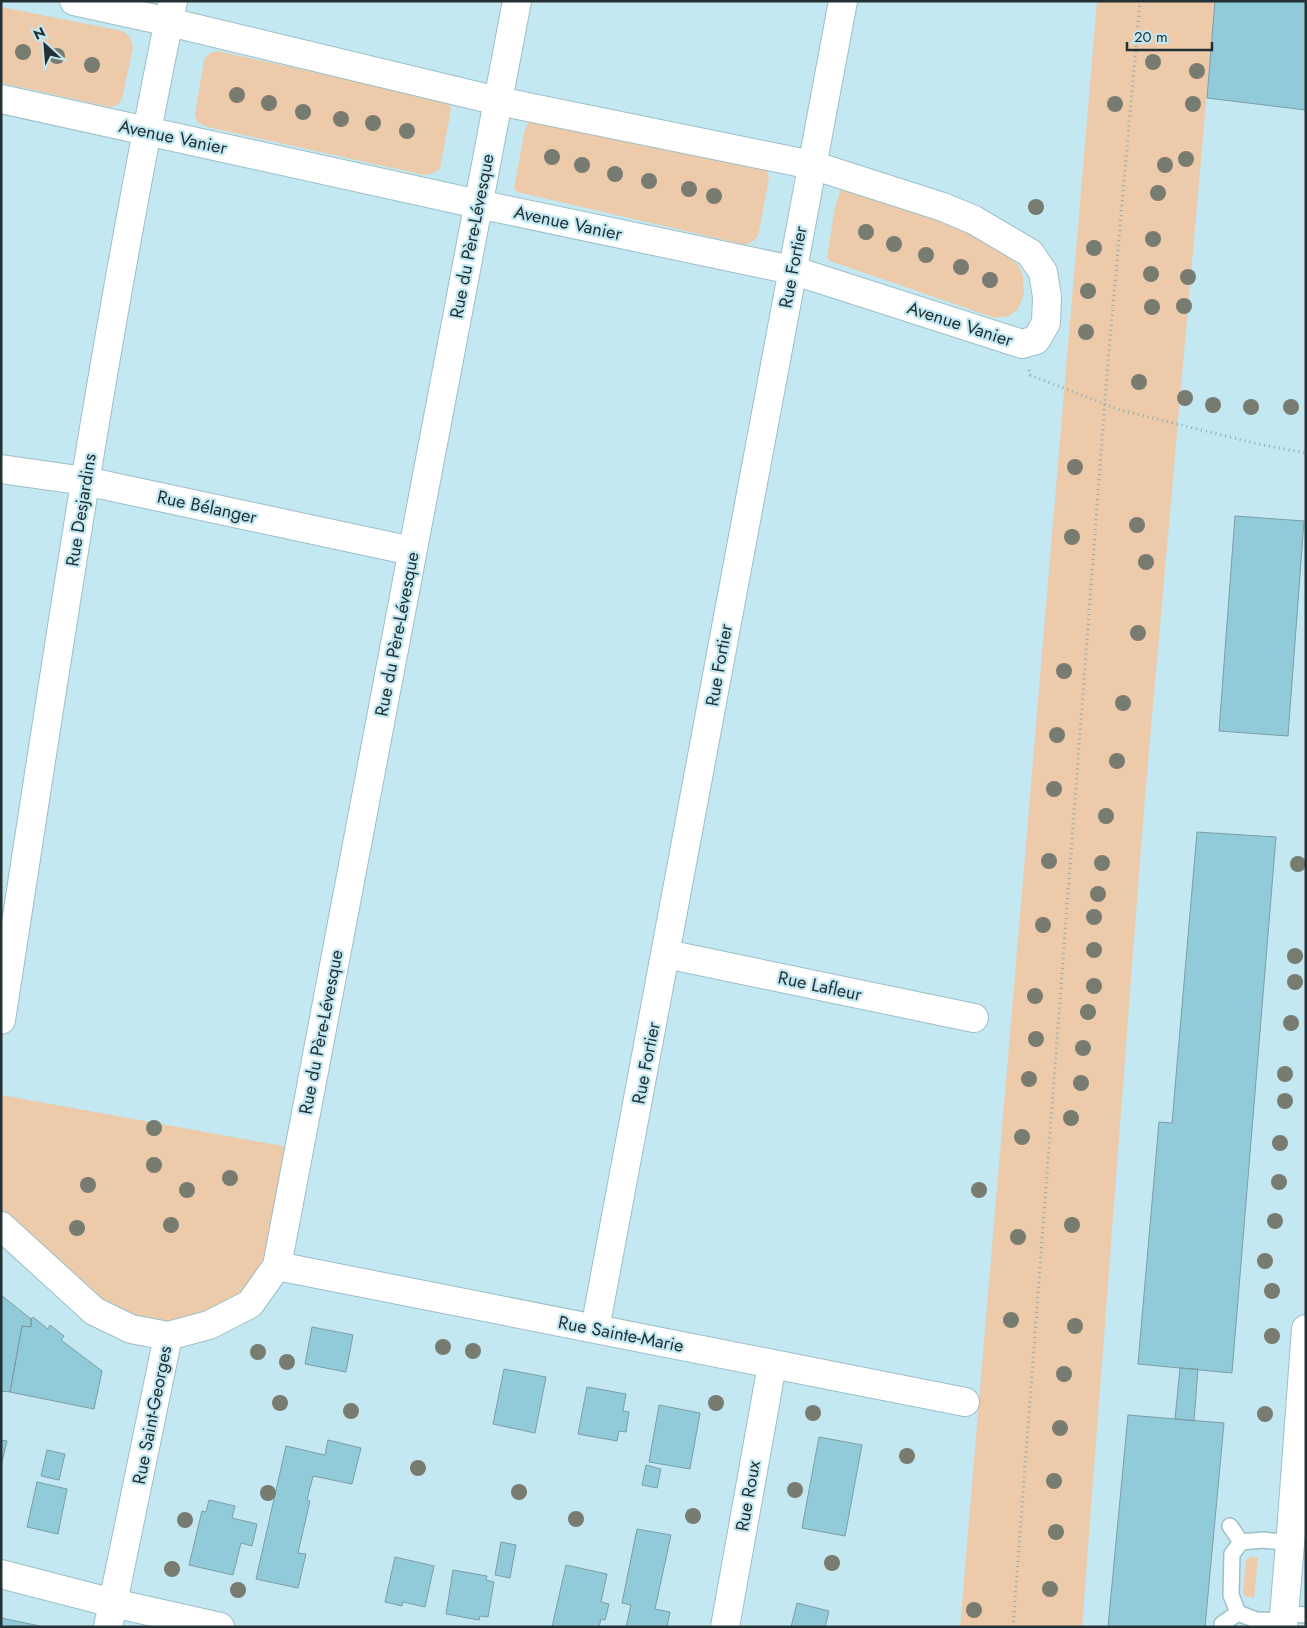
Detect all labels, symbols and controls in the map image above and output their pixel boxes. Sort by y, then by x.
north arrow [20,20,70,70]
scale bar [1127,20,1212,52]
text: N [30,22,49,45]
text: 20 m [1134,26,1168,48]
street label: Avenue Vanier [117,113,230,161]
street label: Rue du Père-Lévesque [443,151,501,321]
street label: Avenue Vanier [512,199,625,247]
street label: Rue Fortier [772,223,814,310]
street label: Avenue Vanier [904,295,1017,354]
street label: Rue Desjardins [59,452,103,568]
street label: Rue Bélanger [155,484,260,530]
street label: Rue du Père-Lévesque [368,549,426,719]
street label: Rue Fortier [699,621,739,708]
street label: Rue du Père-Lévesque [292,947,350,1117]
street label: Rue Lafleur [776,964,865,1008]
street label: Rue Fortier [625,1019,667,1106]
street label: Rue Sainte-Marie [556,1309,686,1359]
street label: Rue Saint-Georges [126,1343,178,1487]
street label: Rue Roux [729,1458,767,1533]

